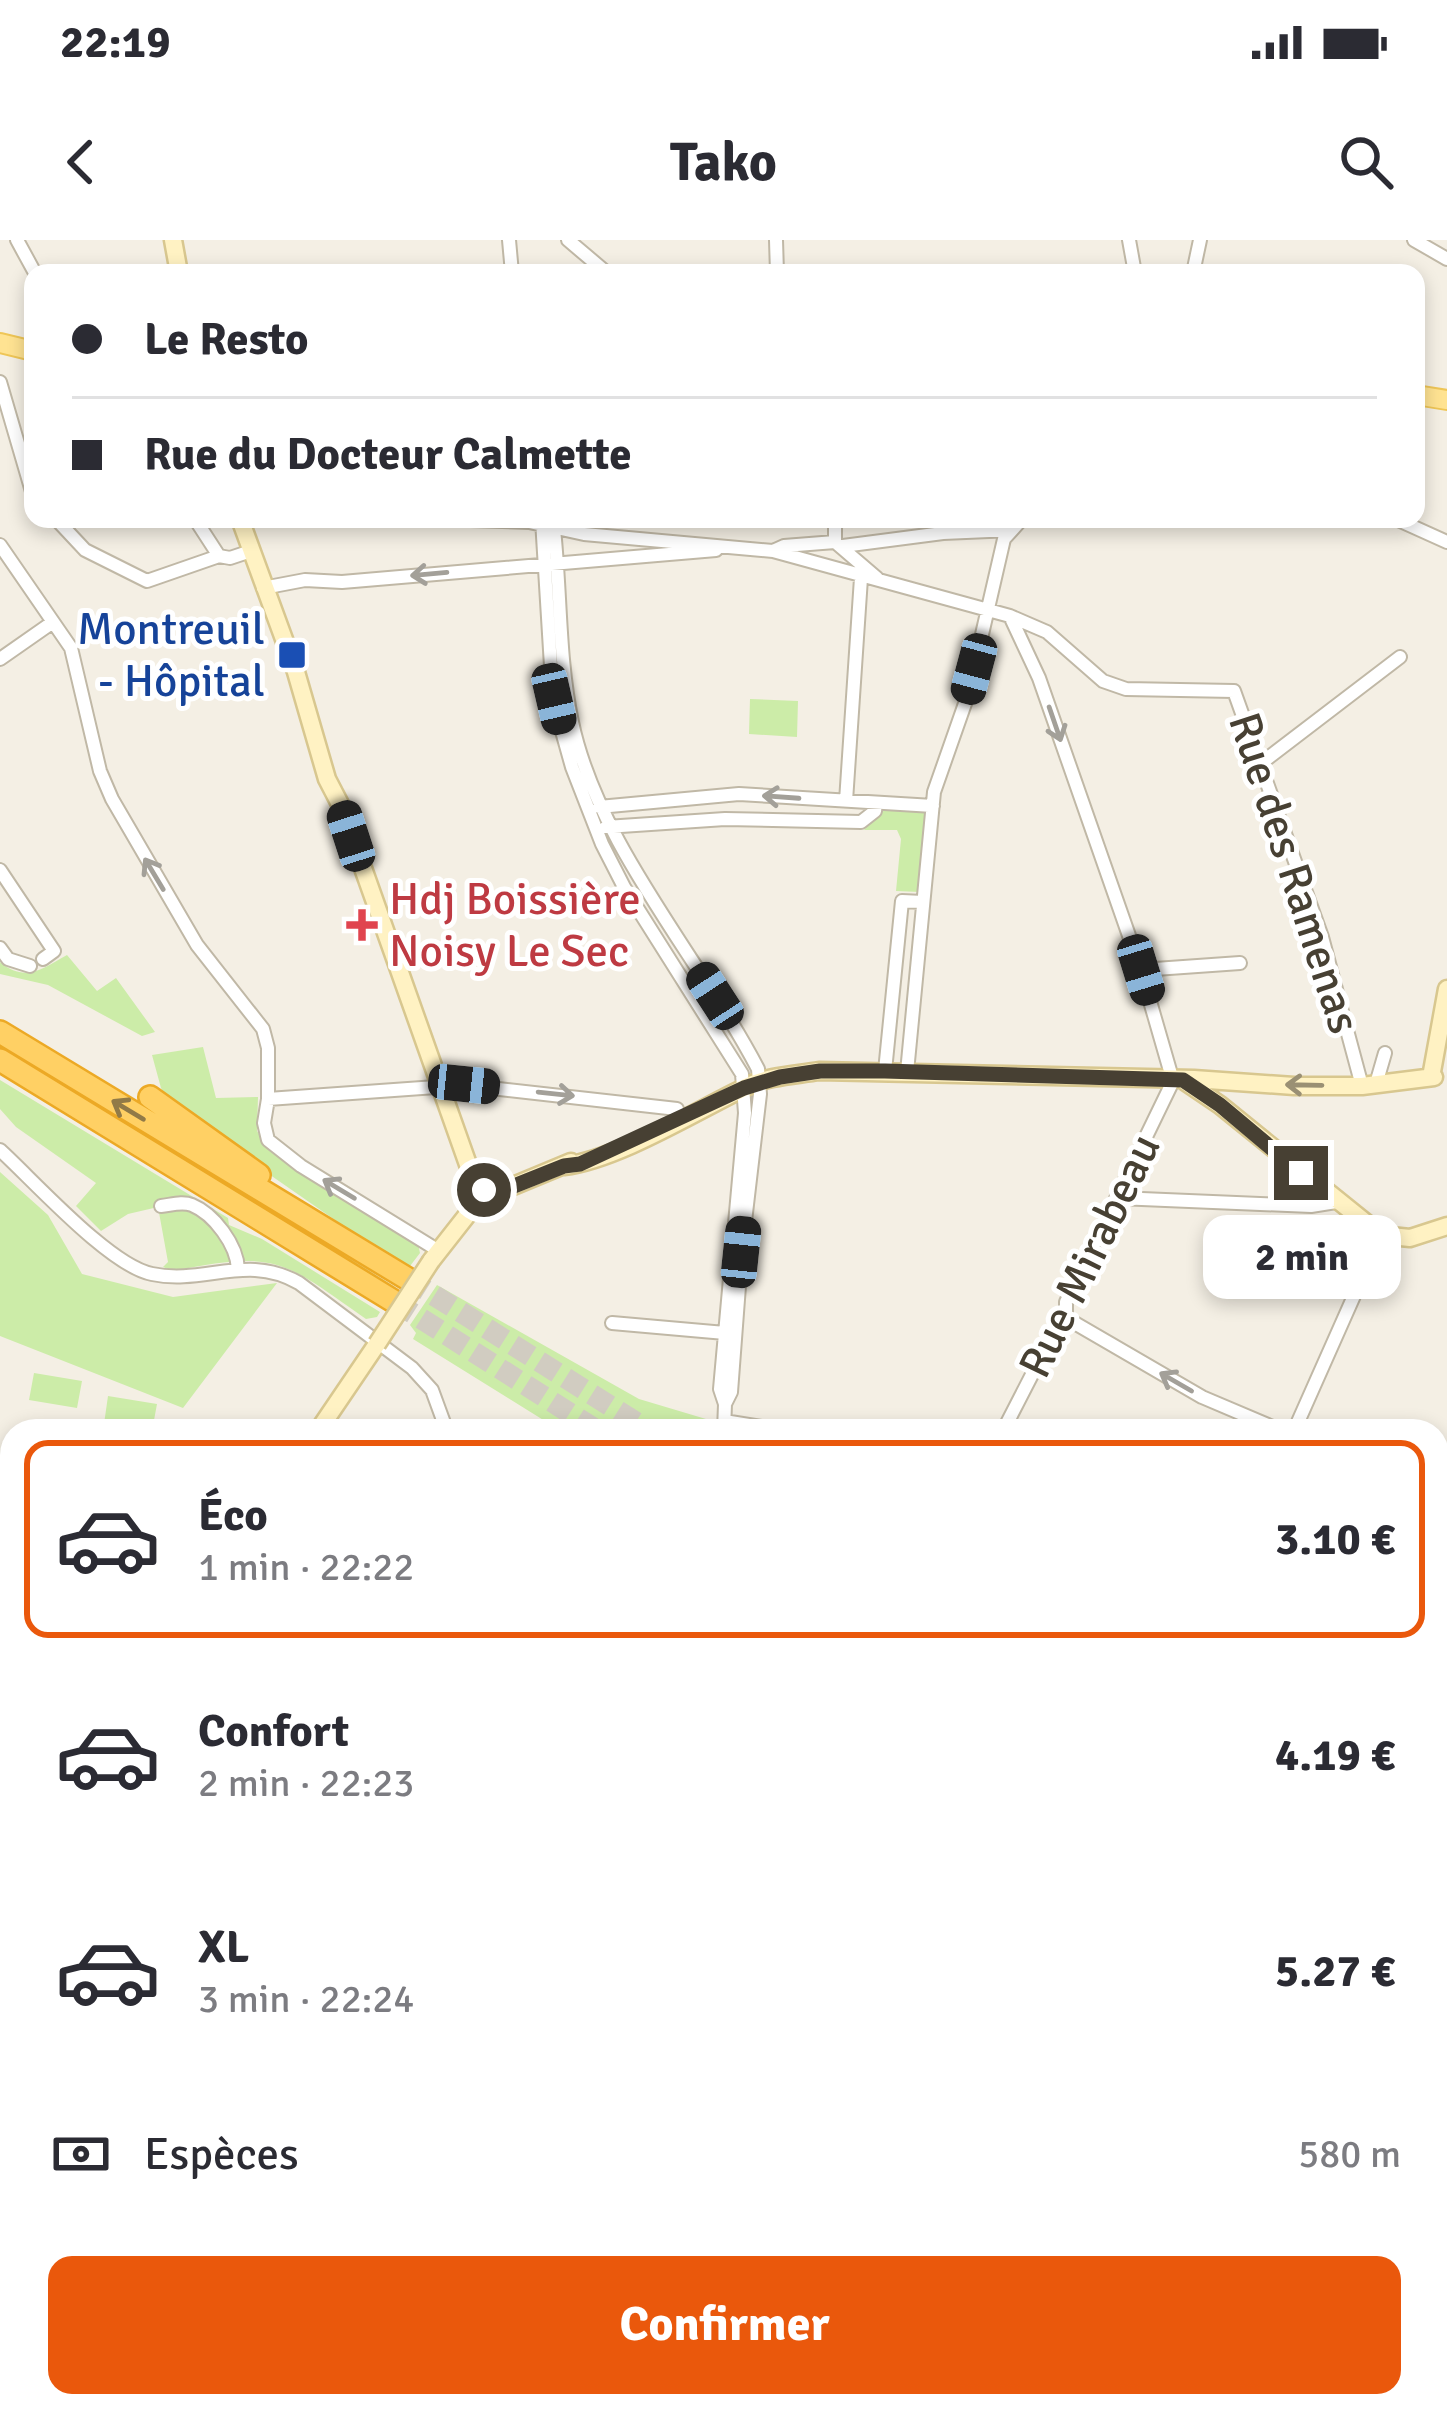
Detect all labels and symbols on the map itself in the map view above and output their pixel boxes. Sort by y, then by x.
one-way arrow [410,563,449,586]
place label: Montreuil - Hôpital [77,602,265,709]
car [947,630,1001,708]
marker: Montreuil - Hôpital [276,639,308,671]
car [528,660,580,738]
one-way arrow [1046,705,1067,742]
street label: Rue des Ramenas [1216,706,1372,1040]
one-way arrow [762,785,801,808]
car [323,796,379,876]
one-way arrow [142,857,166,892]
place label: Hdj Boissière Noisy Le Sec [389,872,641,979]
marker: Hdj Boissière Noisy Le Sec [346,909,378,941]
car [1113,930,1169,1010]
car [680,956,750,1036]
car [426,1062,502,1106]
one-way arrow [1285,1074,1324,1097]
one-way arrow [536,1084,575,1106]
one-way arrow [112,1098,146,1122]
street label: Rue Mirabeau [1007,1125,1173,1387]
route end [1274,1146,1328,1200]
route start [457,1163,511,1217]
one-way arrow [322,1177,357,1201]
car [719,1214,763,1290]
callout: 2 min [1202,1215,1400,1299]
one-way arrow [1159,1370,1194,1394]

